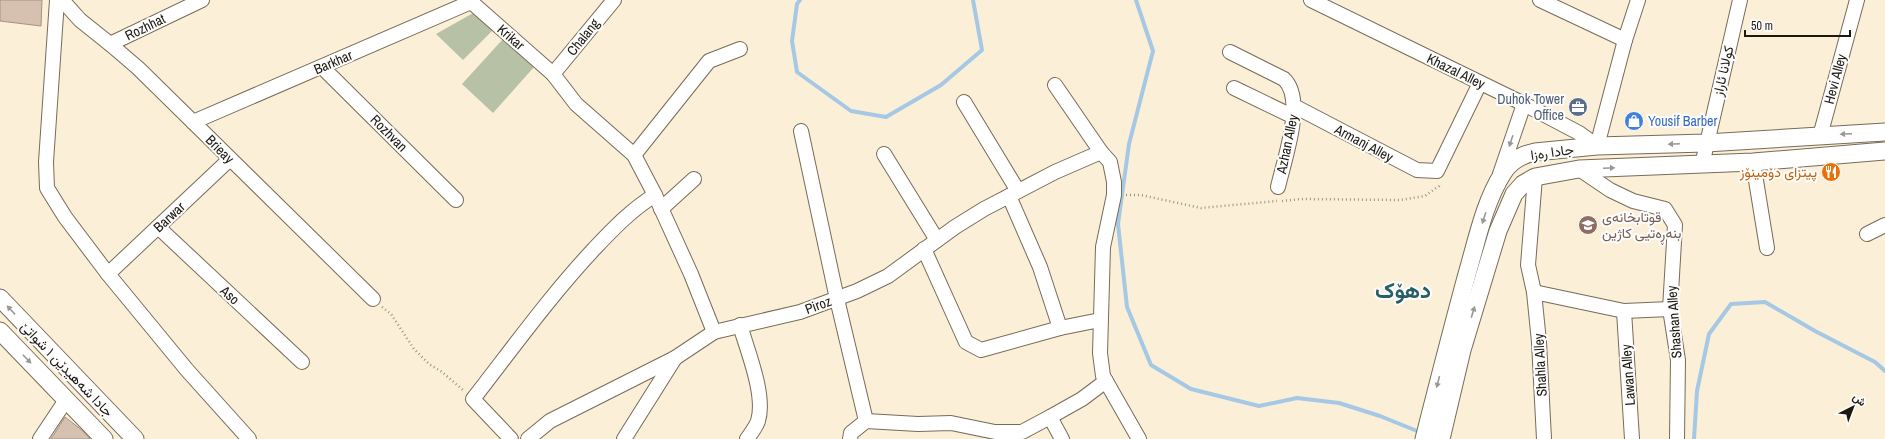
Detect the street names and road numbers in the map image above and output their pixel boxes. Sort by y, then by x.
street label: Rozhhat [122,10,168,44]
street label: Chalang [563,14,604,59]
street label: Krikar [494,20,529,54]
street label: کولانا ئاراز [1708,44,1738,99]
street label: Barkhar [311,46,355,78]
street label: Khazal Alley [1424,49,1488,93]
street label: Hevi Alley [1820,52,1850,106]
street label: Rozhvan [367,111,411,155]
street label: Azhan Alley [1272,113,1302,176]
street label: Armanj Alley [1331,120,1397,166]
street label: Brieay [202,131,238,167]
street label: جادا ره‌زا [1529,140,1575,164]
street label: Barwar [150,198,189,236]
street label: Aso [216,281,243,308]
street label: Shashan Alley [1662,285,1686,359]
street label: Piroz [802,292,834,318]
street label: جادا شەهیدێن ١ شواتێ [17,317,117,421]
street label: Shahla Alley [1529,333,1551,397]
street label: Lawan Alley [1617,344,1639,406]

